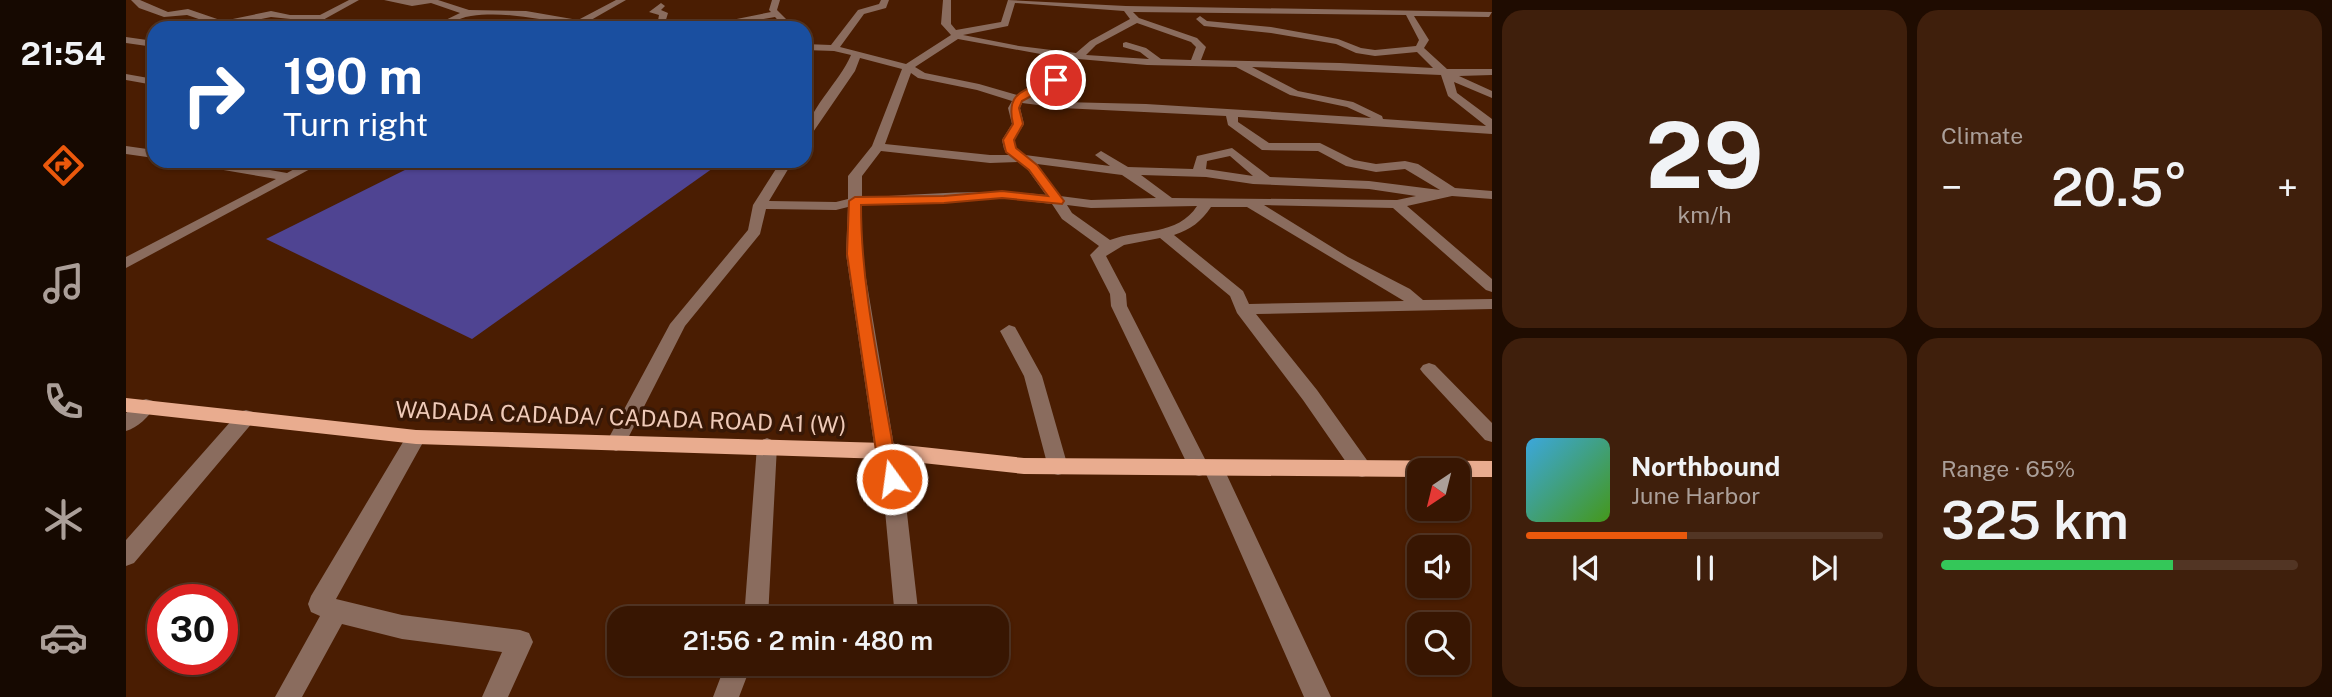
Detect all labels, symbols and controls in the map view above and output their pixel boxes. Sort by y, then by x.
text: 21:54 [20,35,106,72]
text: 190 m [283,47,423,105]
icon: right [168,49,259,140]
pin [1026,50,1086,110]
icon: arrive [1037,61,1075,99]
text: 29 [1646,102,1763,208]
text: Turn right [283,106,428,143]
text: Climate [1941,122,2023,149]
icon: directions [39,141,88,190]
text: 20.5° [2051,157,2188,218]
text: − [1941,165,1962,210]
text: + [2277,165,2298,210]
text: km/h [1677,201,1732,228]
icon: music [39,259,88,308]
icon: phone [39,377,88,426]
street label: WADADA CADADA/ CADADA ROAD A1 (W) [395,396,847,438]
position arrow [855,442,929,516]
text: Northbound [1631,451,1780,482]
text: Range · 65% [1941,455,2075,482]
north arrow [1407,458,1470,522]
map controls [1407,458,1470,675]
text: June Harbor [1631,482,1760,509]
text: 325 km [1941,490,2129,551]
icon: climate [39,495,88,544]
button: sound [1407,535,1470,598]
icon: previous [1567,549,1605,587]
icon: pause [1686,549,1724,587]
icon: next [1805,549,1843,587]
speed limit sign: 30 [147,584,238,675]
button: search [1407,612,1470,675]
icon: car [39,613,88,662]
text: 21:56 · 2 min · 480 m [683,625,933,656]

